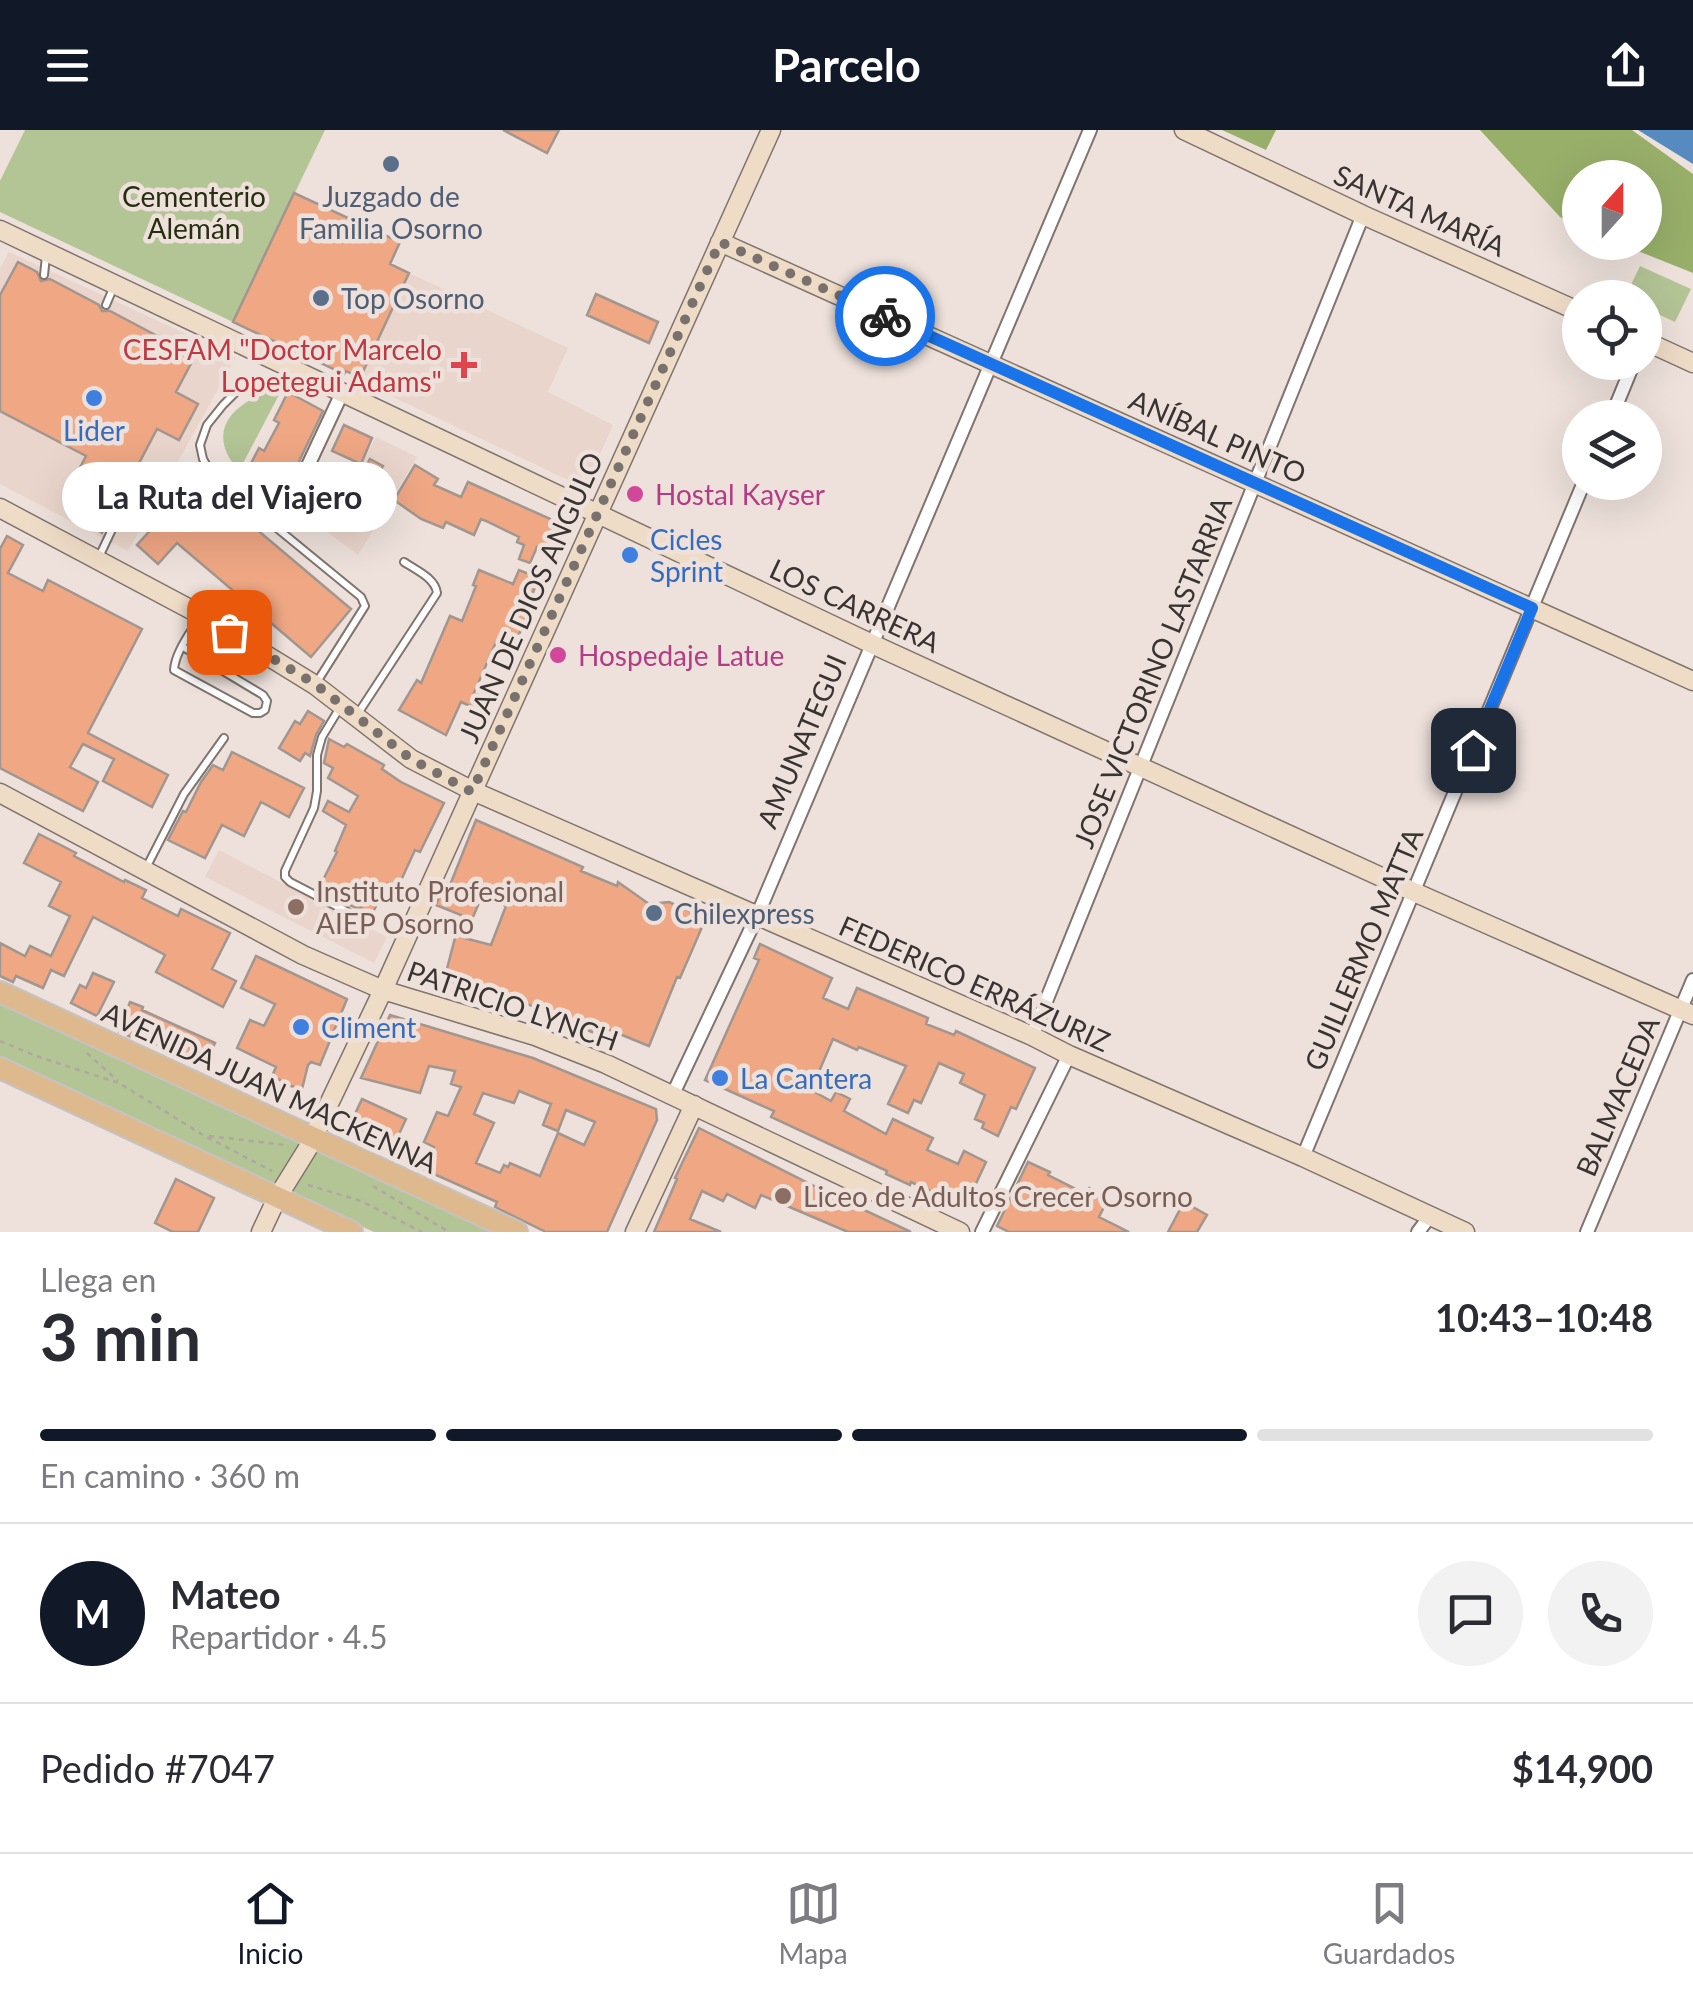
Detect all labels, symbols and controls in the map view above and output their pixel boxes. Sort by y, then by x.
icon: menu [40,38,95,93]
text: Parcelo [772,38,921,92]
icon: share [1598,38,1653,93]
marker: Juzgado de Familia Osorno [380,153,402,175]
street label: SANTA MARÍA [1329,157,1511,263]
north arrow [1562,160,1662,260]
map controls [1562,160,1662,500]
park label: Cementerio Alemán [122,179,266,245]
place label: Juzgado de Familia Osorno [299,179,483,245]
courier [835,266,935,366]
button: locate [1562,280,1662,380]
place label: Top Osorno [341,281,485,315]
marker: Top Osorno [310,287,332,309]
icon: bike [858,289,913,344]
place label: CESFAM "Doctor Marcelo Lopetegui Adams" [123,332,442,398]
marker: CESFAM "Doctor Marcelo Lopetegui Adams" [451,352,477,378]
street label: ANÍBAL PINTO [1124,382,1312,490]
marker: Lider [83,387,105,409]
button: layers [1562,400,1662,500]
place label: Lider [63,413,125,447]
street label: JUAN DE DIOS ANGULO [451,447,609,747]
callout: La Ruta del Viajero [61,462,396,532]
text: La Ruta del Viajero [97,477,363,516]
place label: Hostal Kayser [655,477,825,511]
marker: Hostal Kayser [624,483,646,505]
street label: JOSE VICTORINO LASTARRIA [1066,491,1238,852]
place label: Cicles Sprint [650,522,723,588]
marker: Cicles Sprint [619,544,641,566]
street label: LOS CARRERA [765,551,945,659]
pin [187,590,272,675]
icon: bag [202,605,257,660]
place label: Hospedaje Latue [578,638,784,672]
marker: Hospedaje Latue [547,644,569,666]
street label: AMUNATEGUI [749,649,853,833]
pin [1431,708,1516,793]
icon: home [1446,723,1501,778]
street label: GUILLERMO MATTA [1297,823,1429,1075]
place label: Instituto Profesional AIEP Osorno [316,874,564,940]
marker: Instituto Profesional AIEP Osorno [285,896,307,918]
place label: Chilexpress [674,896,815,930]
marker: Chilexpress [643,902,665,924]
street label: FEDERICO ERRÁZURIZ [834,908,1116,1058]
street label: PATRICIO LYNCH [403,953,623,1057]
street label: AVENIDA JUAN MACKENNA [97,994,443,1180]
place label: Climent [321,1010,416,1044]
street label: BALMACEDA [1568,1011,1666,1181]
marker: Climent [290,1016,312,1038]
place label: La Cantera [740,1061,872,1095]
marker: La Cantera [709,1067,731,1089]
place label: Liceo de Adultos Crecer Osorno [803,1179,1193,1213]
marker: Liceo de Adultos Crecer Osorno [772,1185,794,1207]
text: Llega en [40,1260,156,1299]
text: 10:43–10:48 [1435,1294,1653,1340]
text: 3 min [40,1297,201,1375]
text: En camino · 360 m [40,1456,300,1495]
button: chat [1418,1561,1523,1666]
button: phone [1548,1561,1653,1666]
text: Mateo [170,1571,281,1617]
text: M [75,1590,110,1636]
text: Repartidor · 4.5 [170,1617,388,1656]
text: Pedido #7047 [40,1745,275,1791]
text: $14,900 [1512,1745,1653,1791]
tab: Inicio [238,1876,303,1970]
tab: Mapa [779,1876,848,1970]
tab: Guardados [1323,1876,1455,1970]

